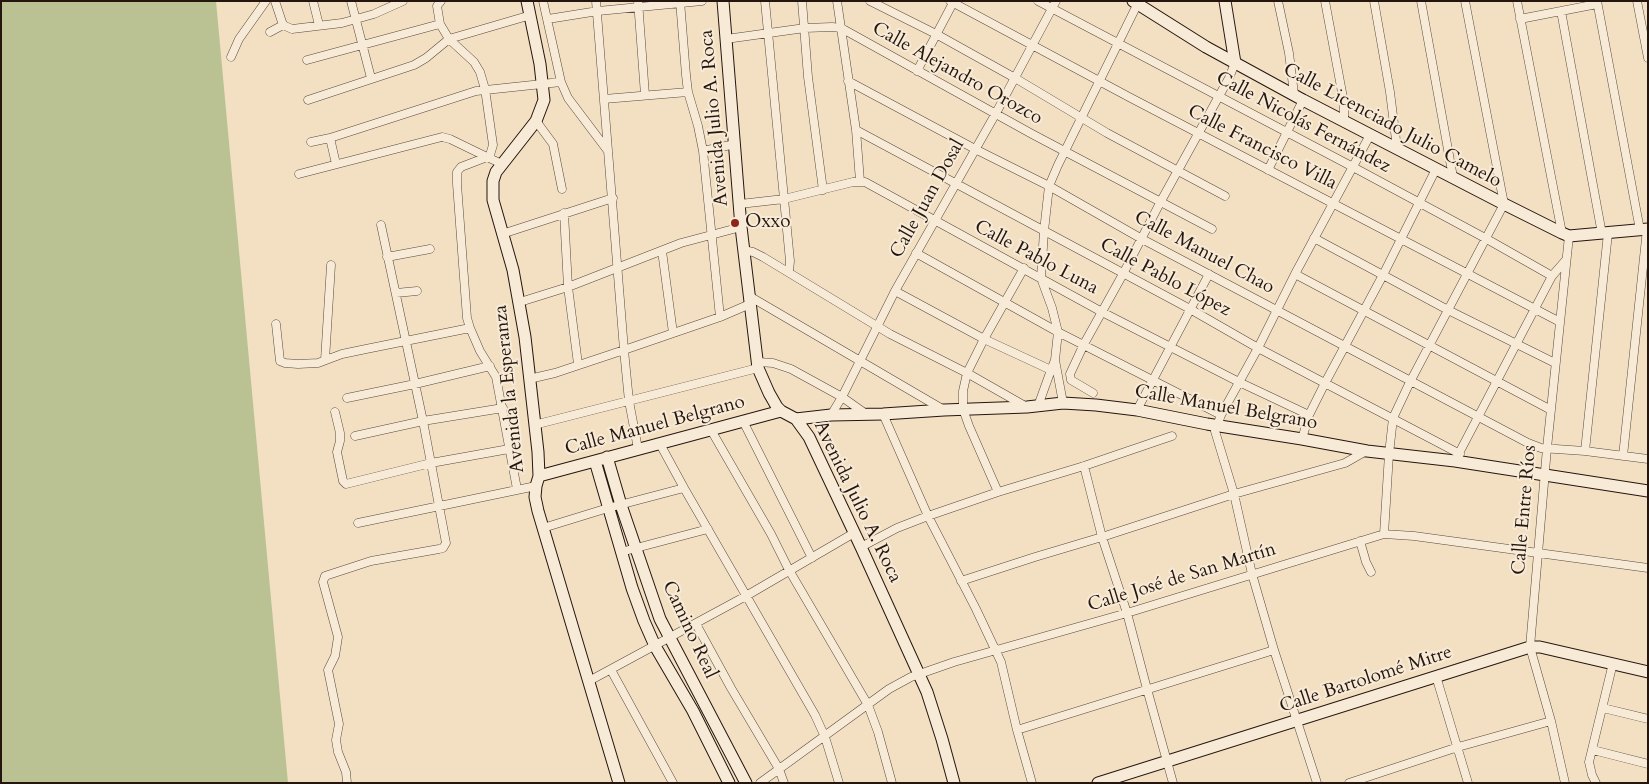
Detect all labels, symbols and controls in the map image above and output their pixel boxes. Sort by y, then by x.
street label: Calle Alejandro Orozco [868,18,1046,130]
street label: Avenida Julio A. Roca [696,29,734,207]
street label: Calle Licenciado Julio Camelo [1279,59,1505,193]
street label: Calle Nicolás Fernández [1212,67,1394,179]
street label: Calle Francisco Villa [1184,101,1340,195]
street label: Calle Juan Dosal [886,136,970,262]
street label: Calle Manuel Chao [1130,206,1278,300]
place label: Oxxo [745,212,791,234]
street label: Calle Pablo Luna [970,216,1102,300]
marker: Oxxo [729,217,741,229]
street label: Calle Pablo López [1096,234,1234,322]
street label: Avenida la Esperanza [490,304,530,474]
street label: Calle Manuel Belgrano [1133,381,1319,435]
street label: Calle Manuel Belgrano [563,391,747,461]
street label: Avenida Julio A. Roca [808,417,906,587]
street label: Calle Entre Ríos [1508,444,1542,576]
street label: Calle José de San Martín [1085,539,1279,617]
street label: Camino Real [656,578,722,682]
street label: Calle Bartolomé Mitre [1277,641,1455,719]

